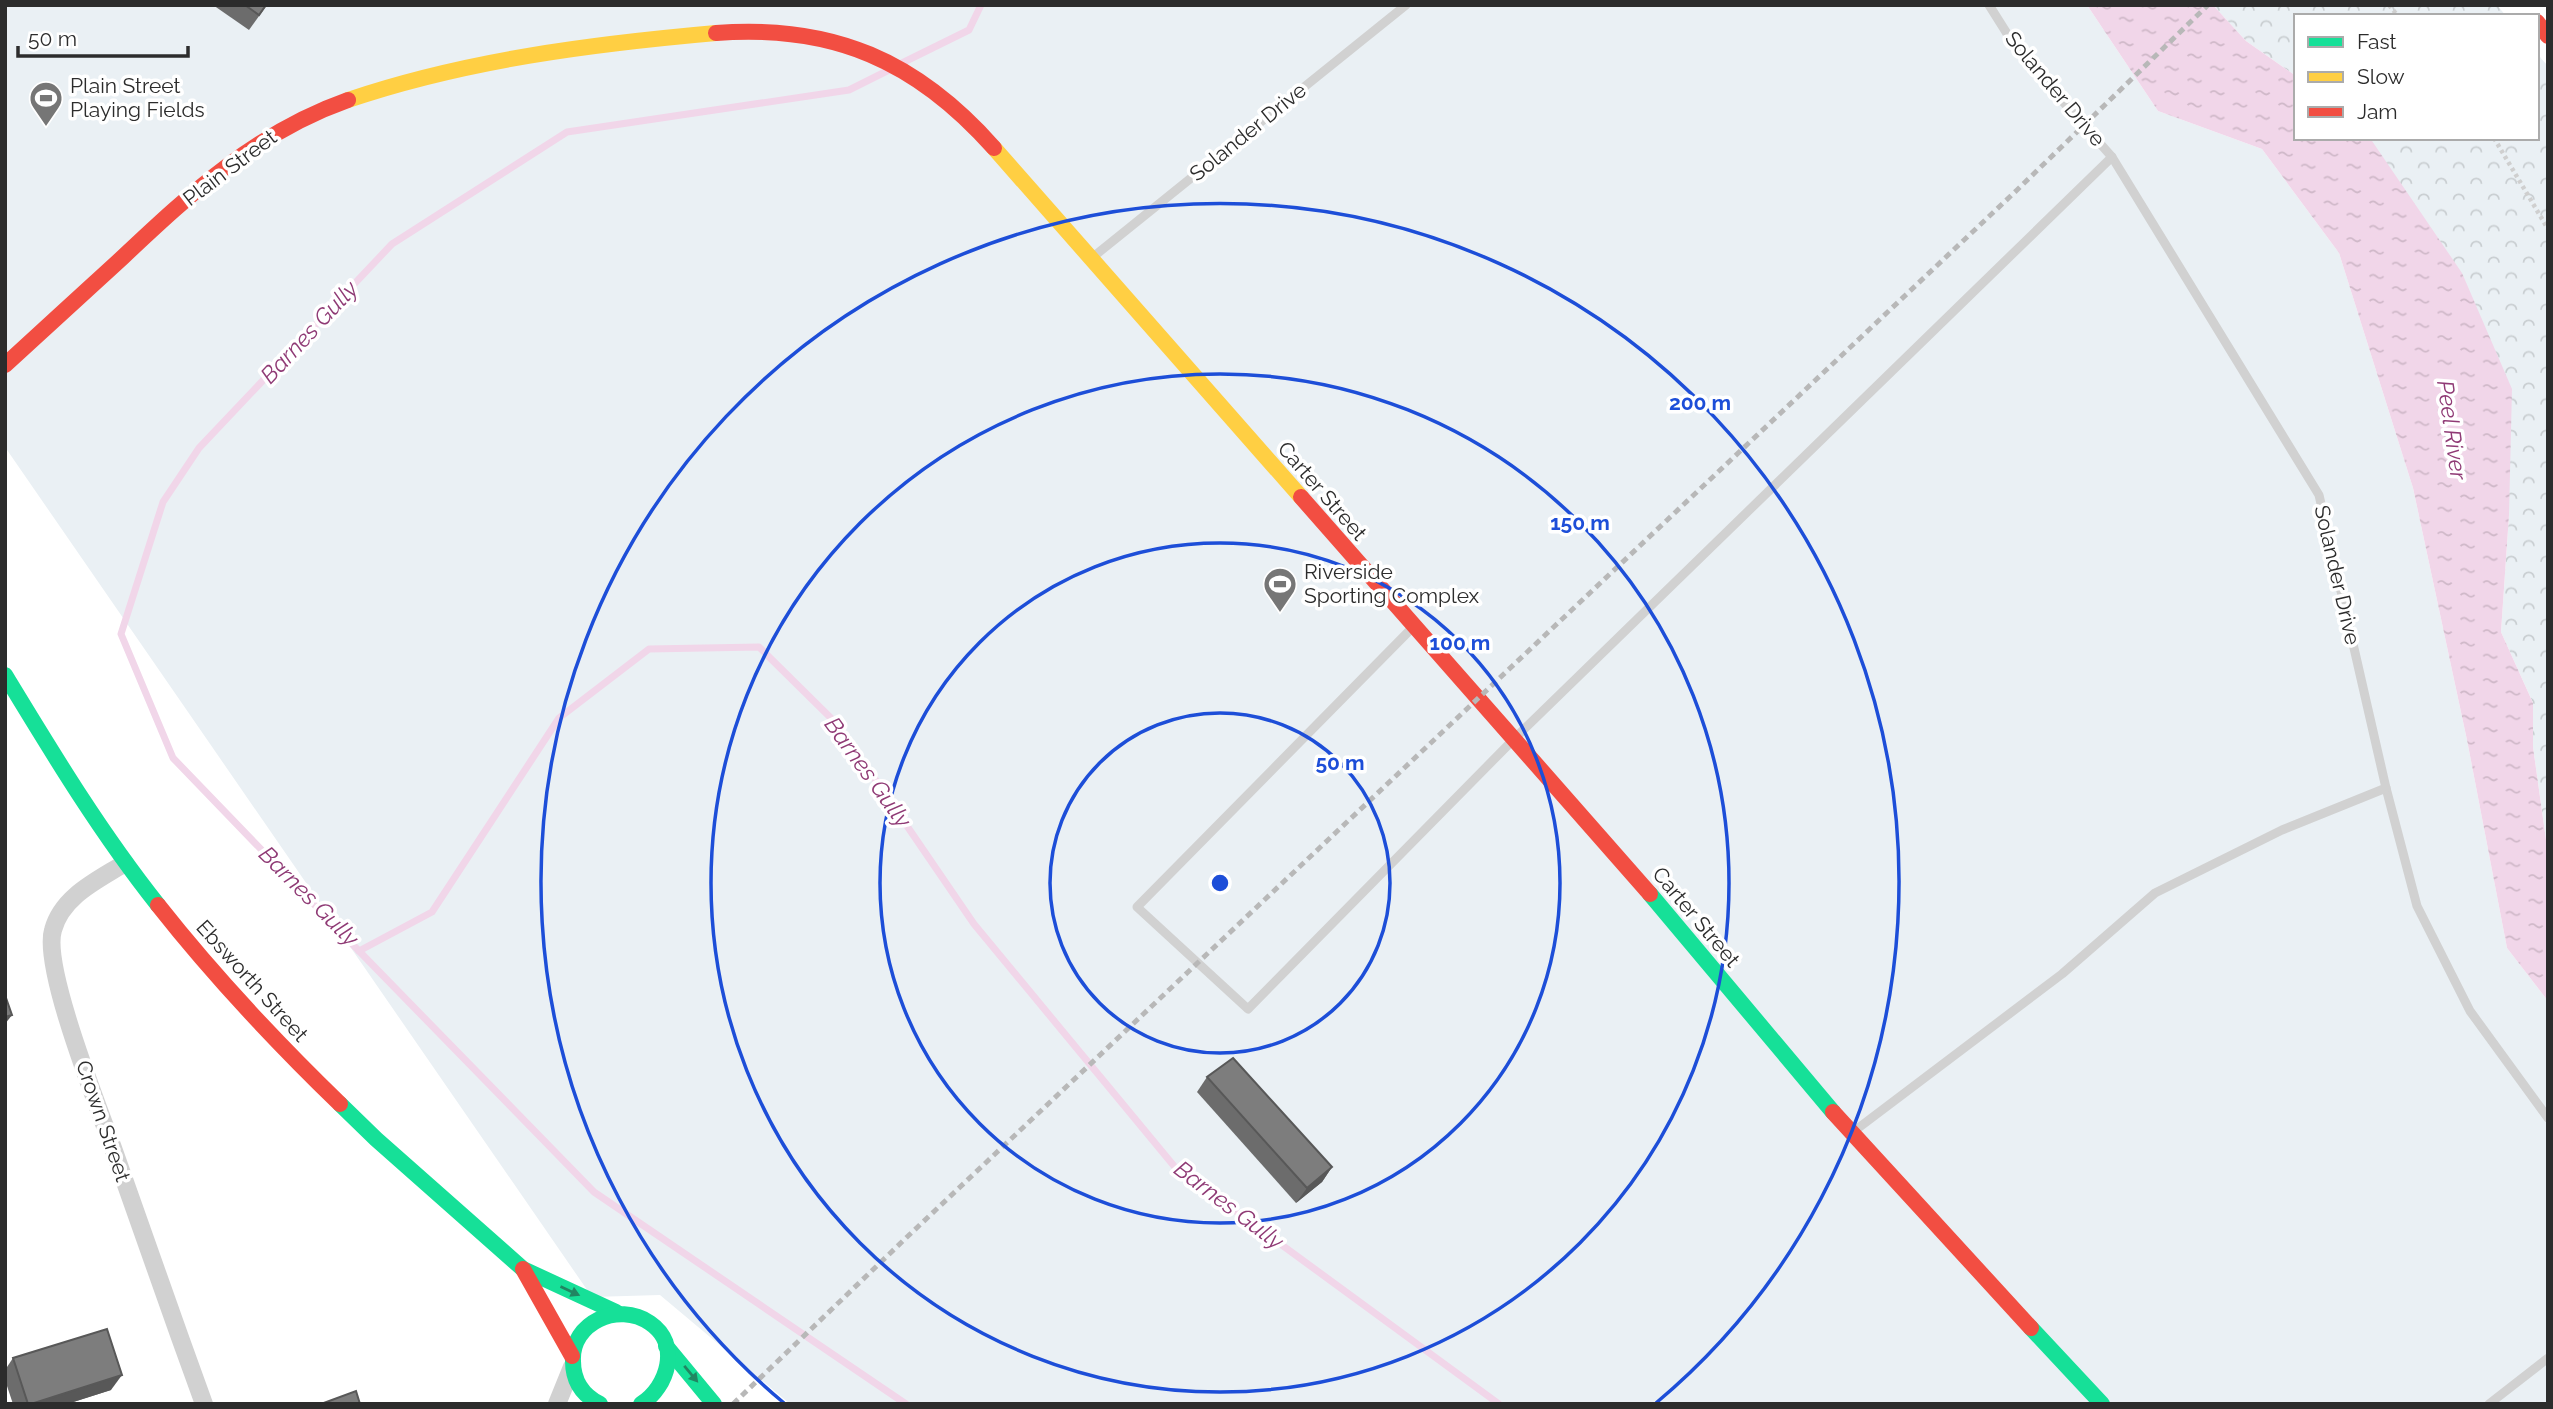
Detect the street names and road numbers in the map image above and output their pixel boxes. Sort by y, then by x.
street label: Solander Drive [2000,26,2111,151]
street label: Solander Drive [1184,77,1311,186]
street label: Plain Street [178,124,281,211]
street label: Carter Street [1273,436,1372,545]
street label: Solander Drive [2309,503,2366,647]
street label: Carter Street [1647,862,1745,972]
street label: Ebsworth Street [191,915,314,1047]
street label: Crown Street [71,1057,136,1185]

